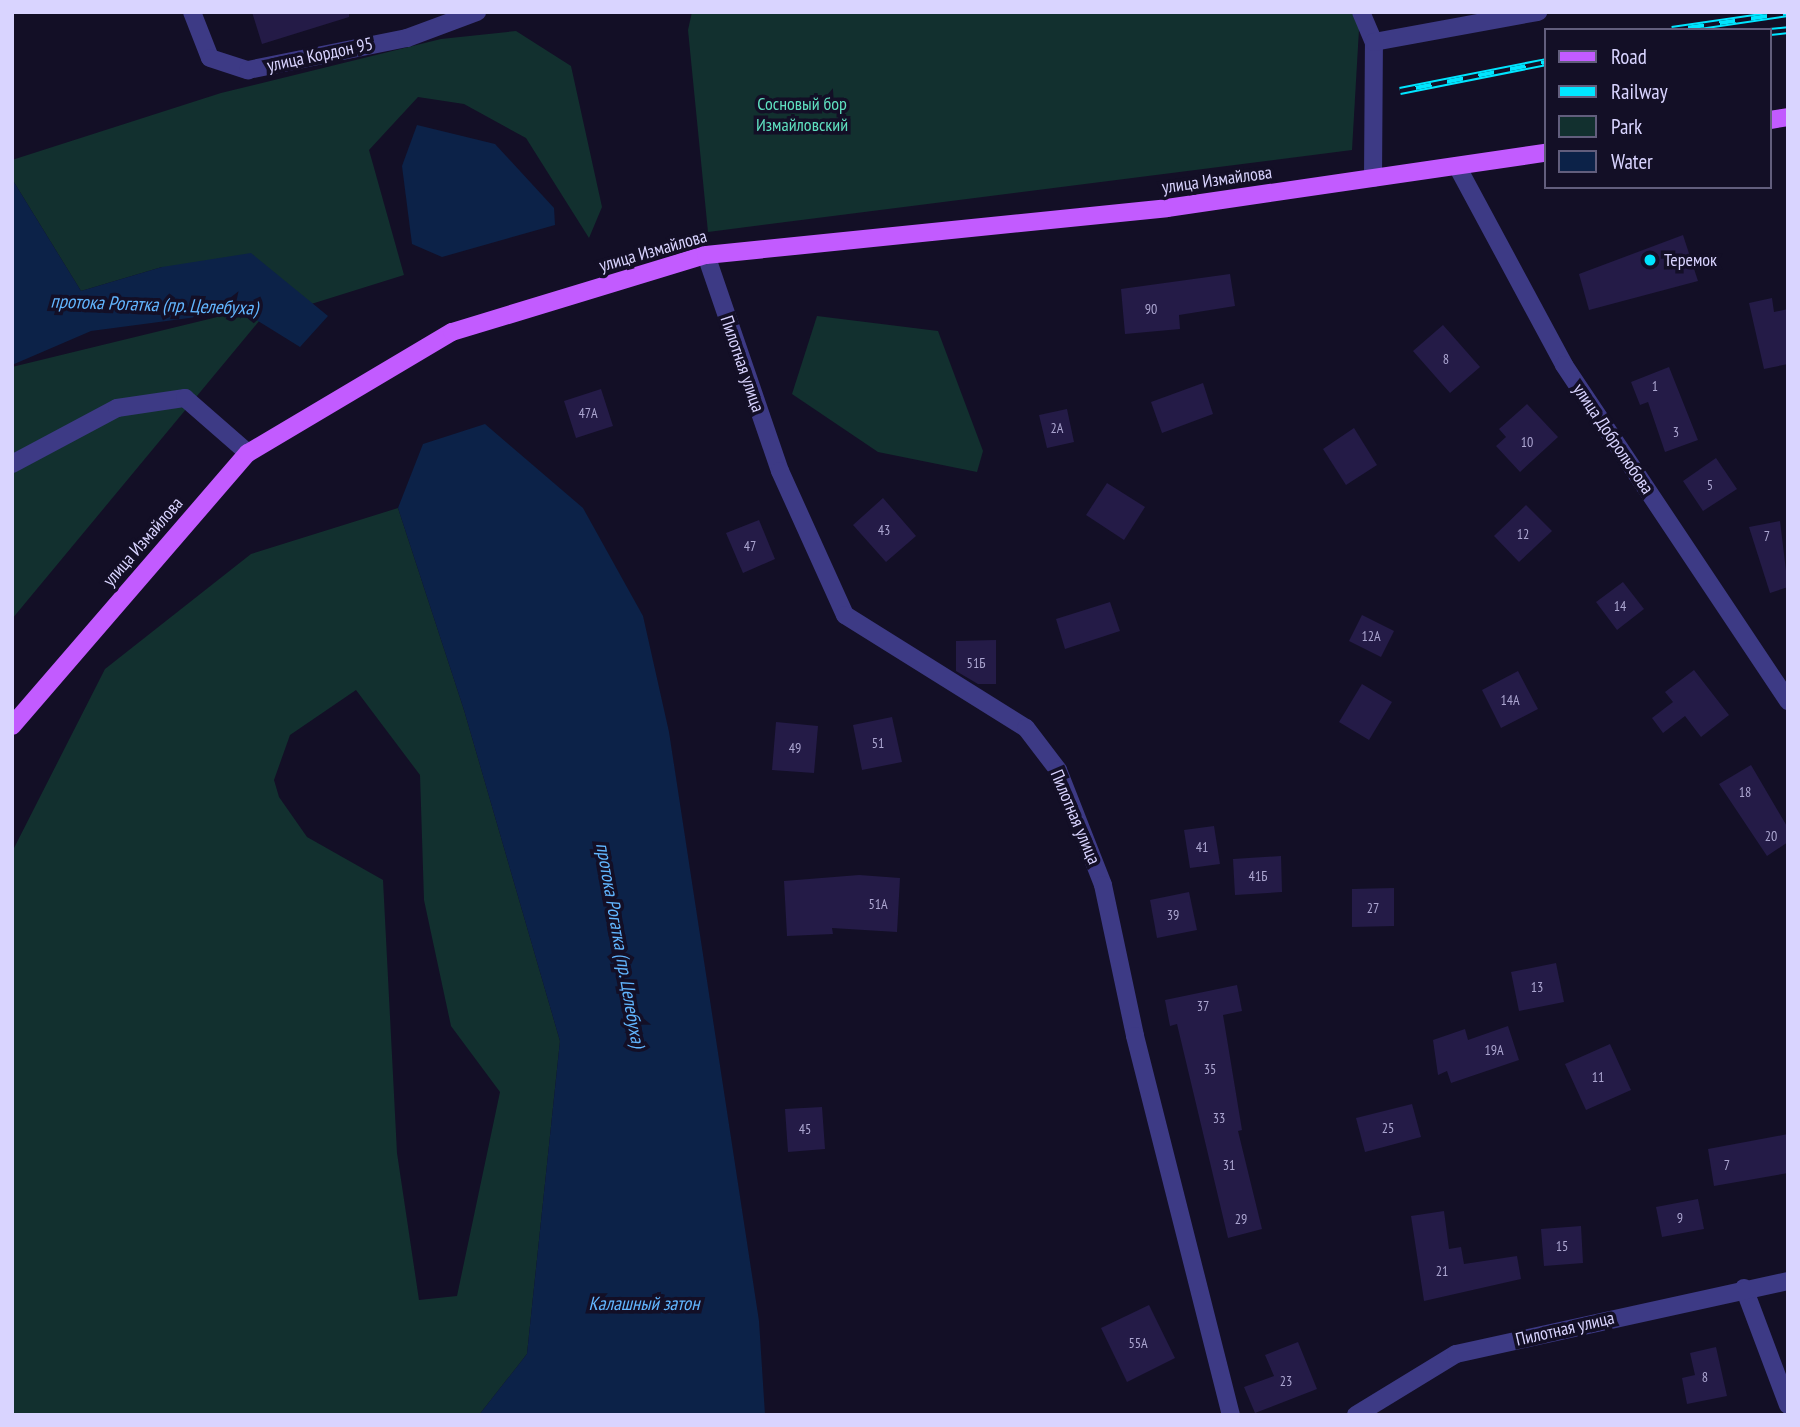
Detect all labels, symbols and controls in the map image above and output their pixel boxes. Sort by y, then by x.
legend [1545,28,1772,189]
street label: улица Кордон 95 [265,33,375,77]
text: Road [1611,43,1647,70]
text: Railway [1611,78,1668,105]
park label: Сосновый бор Измайловский [756,94,848,136]
text: Park [1611,113,1642,140]
text: Water [1611,148,1653,175]
street label: улица Измайлова [1161,162,1273,198]
street label: улица Измайлова [597,225,709,277]
place label: Теремок [1664,249,1717,271]
marker: Теремок [1642,252,1658,268]
water label: протока Рогатка (пр. Целебуха) [49,290,259,320]
house number: 90 [1145,301,1157,317]
street label: Пилотная улица [715,313,769,415]
house number: 8 [1443,351,1449,367]
house number: 1 [1652,378,1658,394]
street label: улица Добролюбова [1568,379,1658,499]
house number: 47А [578,405,598,421]
house number: 2А [1051,420,1063,436]
house number: 3 [1673,424,1679,440]
house number: 10 [1521,434,1533,450]
house number: 5 [1707,477,1713,493]
street label: улица Измайлова [98,493,188,591]
house number: 43 [878,522,890,538]
house number: 12 [1517,526,1529,542]
house number: 7 [1764,528,1770,544]
house number: 47 [744,538,756,554]
house number: 14 [1614,598,1626,614]
house number: 12А [1361,628,1381,644]
house number: 51Б [967,655,985,671]
house number: 14А [1500,692,1520,708]
house number: 51 [872,735,884,751]
house number: 49 [789,740,801,756]
street label: Пилотная улица [1045,766,1105,868]
house number: 18 [1739,784,1751,800]
house number: 20 [1765,828,1777,844]
house number: 41 [1196,839,1208,855]
water label: протока Рогатка (пр. Целебуха) [591,840,649,1050]
house number: 41Б [1249,868,1267,884]
house number: 51А [868,896,888,912]
house number: 27 [1367,900,1379,916]
house number: 39 [1167,907,1179,923]
house number: 13 [1531,979,1543,995]
house number: 37 [1197,998,1209,1014]
house number: 19А [1484,1042,1504,1058]
house number: 35 [1204,1061,1216,1077]
house number: 11 [1592,1069,1604,1085]
house number: 33 [1213,1110,1225,1126]
house number: 25 [1382,1120,1394,1136]
house number: 45 [799,1121,811,1137]
house number: 31 [1223,1157,1235,1173]
house number: 7 [1724,1157,1730,1173]
house number: 9 [1677,1210,1683,1226]
house number: 29 [1235,1211,1247,1227]
house number: 15 [1556,1238,1568,1254]
house number: 21 [1436,1263,1448,1279]
water label: Калашный затон [589,1293,699,1315]
street label: Пилотная улица [1513,1307,1617,1351]
house number: 55А [1128,1335,1148,1351]
house number: 8 [1702,1369,1708,1385]
house number: 23 [1280,1373,1292,1389]

